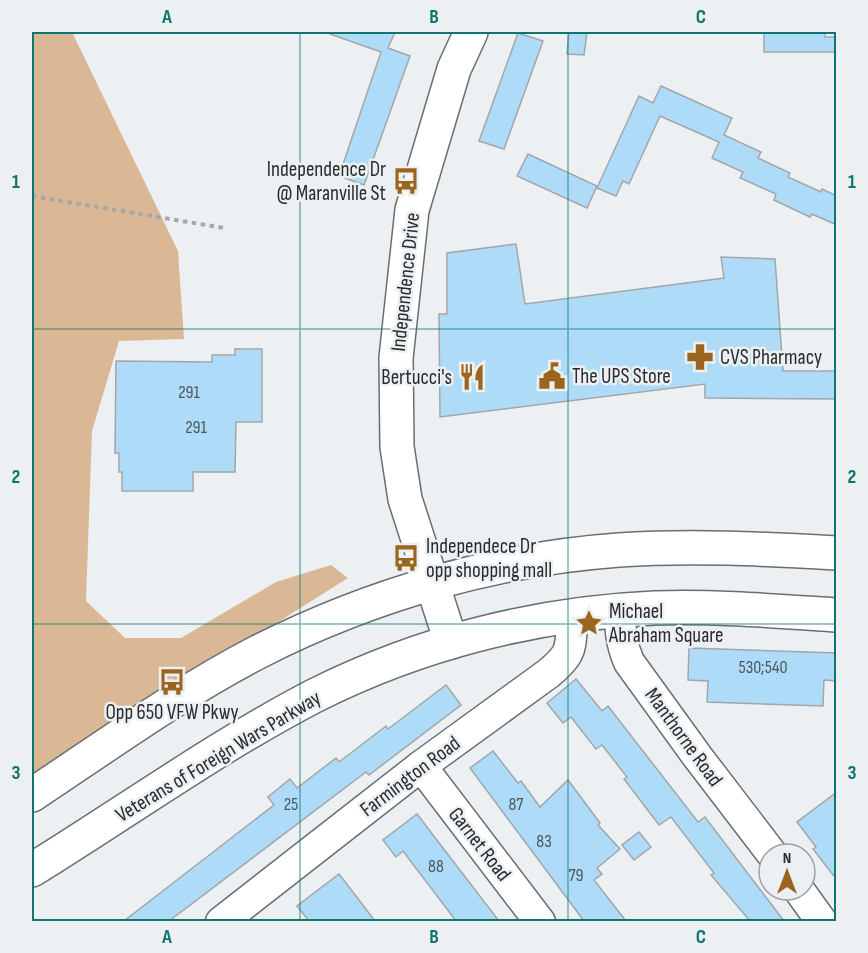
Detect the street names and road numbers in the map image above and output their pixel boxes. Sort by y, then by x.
street label: Independence Drive [386,211,425,353]
street label: Manthorne Road [640,683,728,791]
street label: Veterans of Foreign Wars Parkway [111,685,325,828]
street label: Farmington Road [355,731,465,822]
street label: Garnet Road [443,802,516,886]

